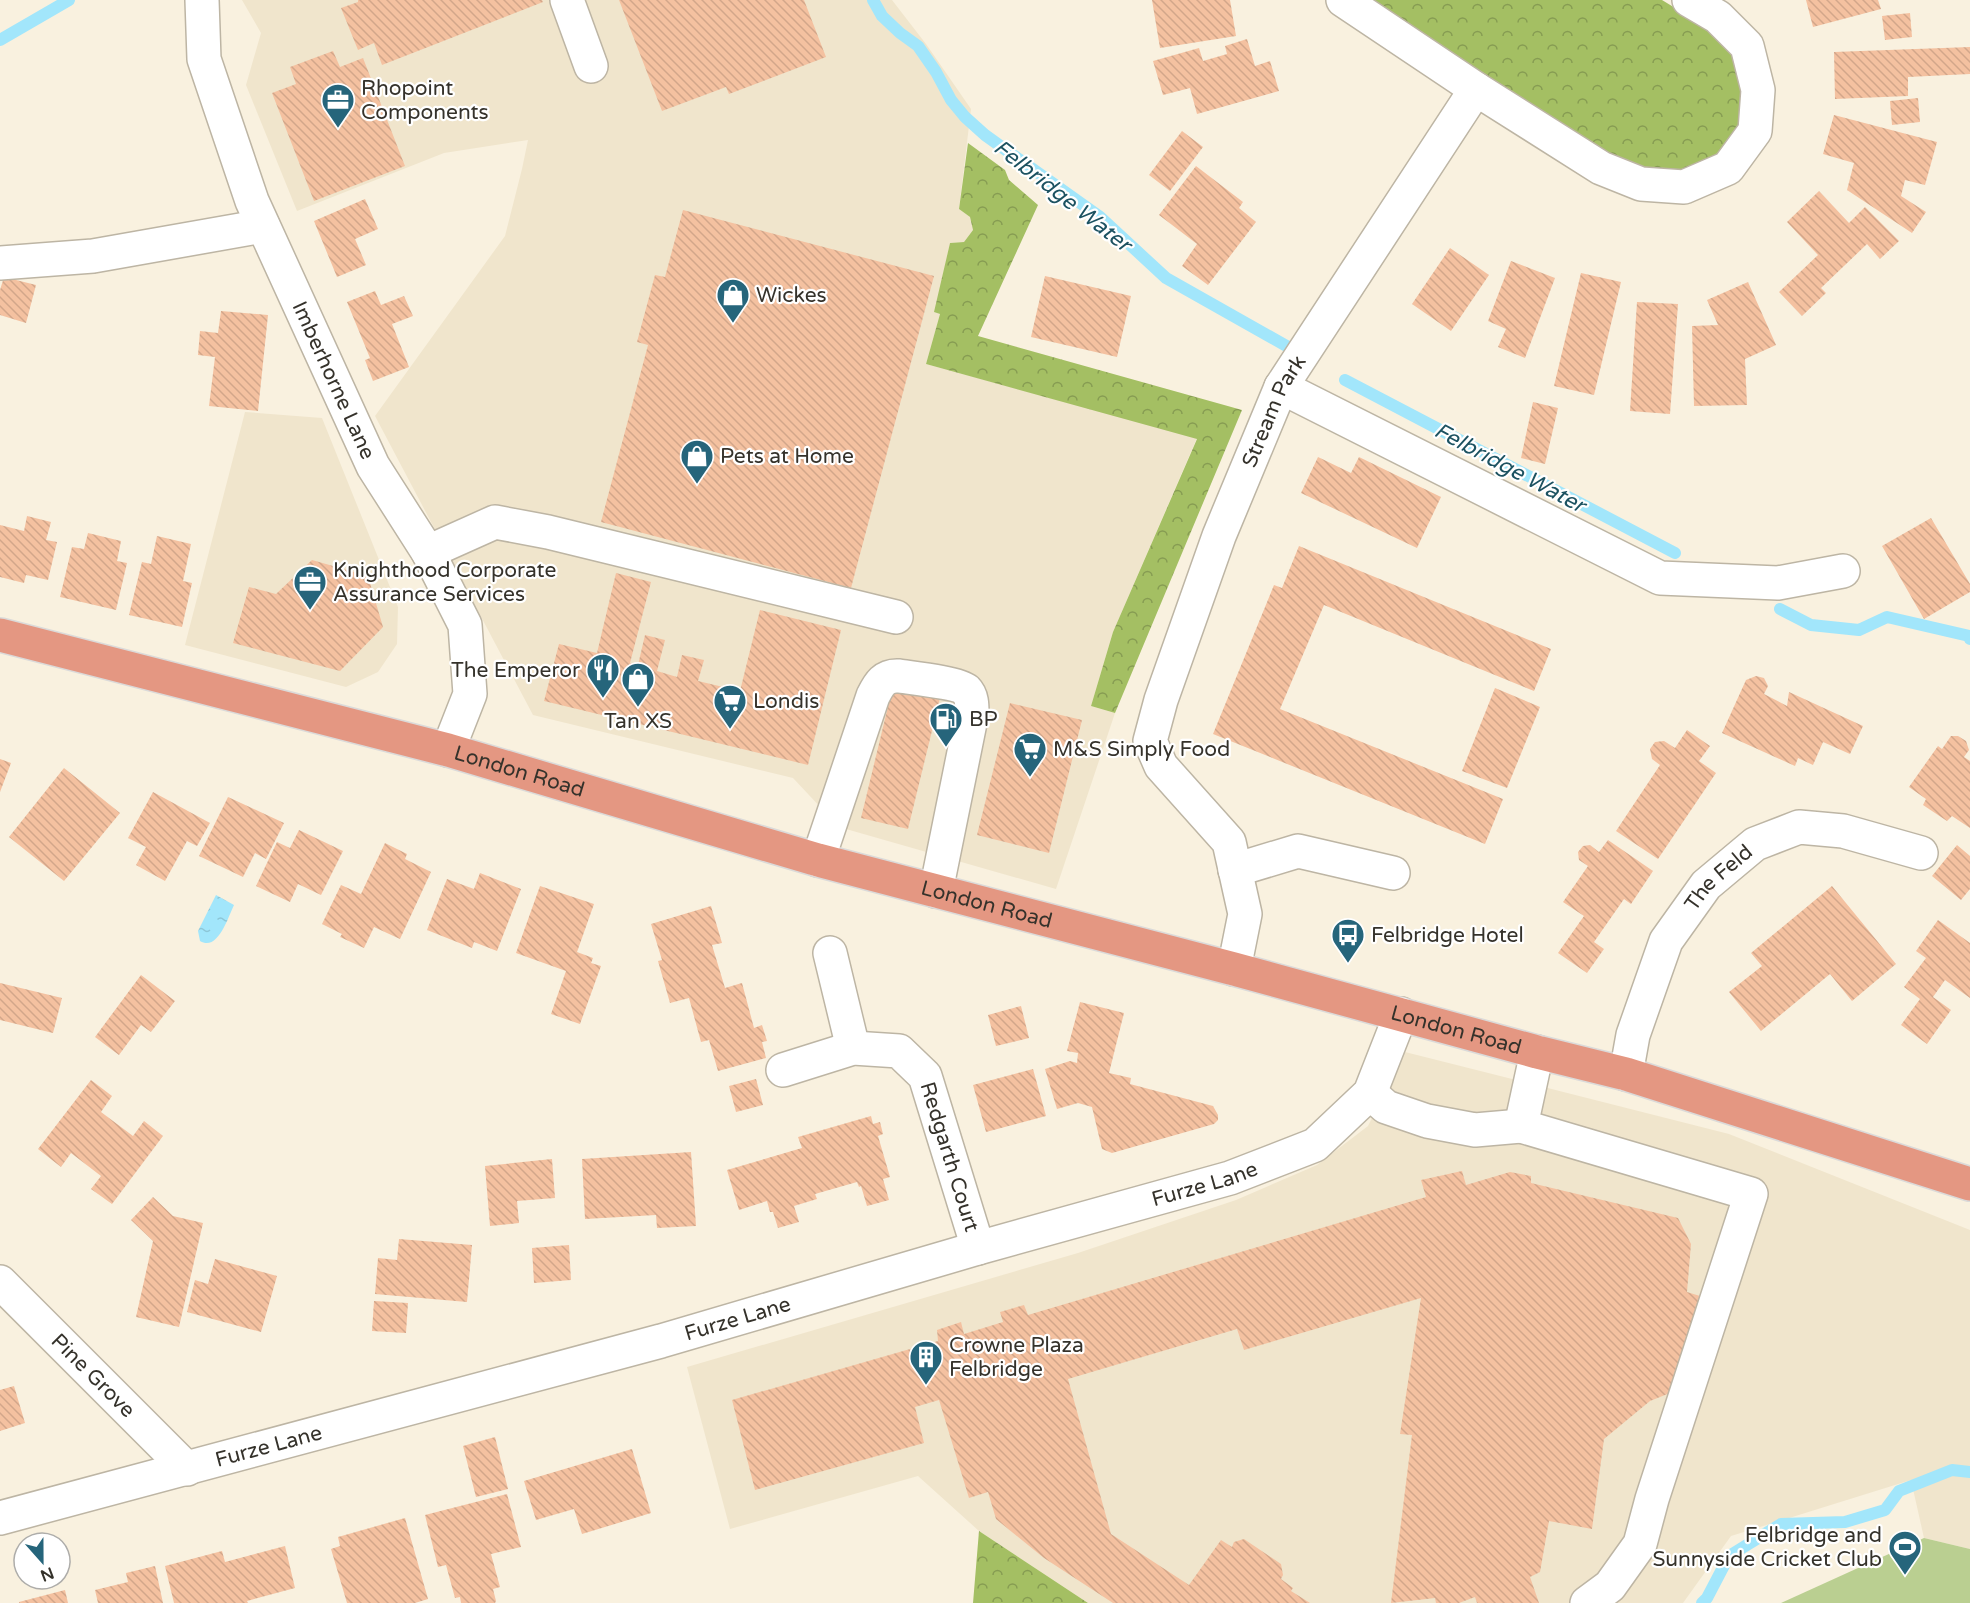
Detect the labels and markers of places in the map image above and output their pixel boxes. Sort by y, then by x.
place label: Rhopoint Components [361,76,489,125]
office icon: Rhopoint Components [320,82,356,129]
shop icon: Wickes [715,277,751,324]
place label: Wickes [756,283,827,308]
shop icon: Pets at Home [679,438,715,485]
place label: Pets at Home [720,444,854,469]
place label: Knighthood Corporate Assurance Services [333,558,556,607]
office icon: Knighthood Corporate Assurance Services [292,564,328,611]
restaurant icon: The Emperor [585,652,621,699]
place label: The Emperor [451,658,580,683]
shop icon: Tan XS [620,661,656,708]
supermarket icon: Londis [712,683,748,730]
place label: Londis [753,689,819,714]
fuel station icon: BP [928,701,964,748]
place label: BP [969,707,998,732]
place label: Tan XS [604,709,672,734]
supermarket icon: M&S Simply Food [1012,731,1048,778]
place label: M&S Simply Food [1053,737,1230,762]
bus stop icon: Felbridge Hotel [1330,917,1366,964]
place label: Felbridge Hotel [1371,923,1524,948]
place label: Crowne Plaza Felbridge [949,1333,1084,1382]
building icon: Crowne Plaza Felbridge [908,1339,944,1386]
place label: Felbridge and Sunnyside Cricket Club [1652,1523,1882,1572]
sports icon: Felbridge and Sunnyside Cricket Club [1887,1529,1923,1576]

